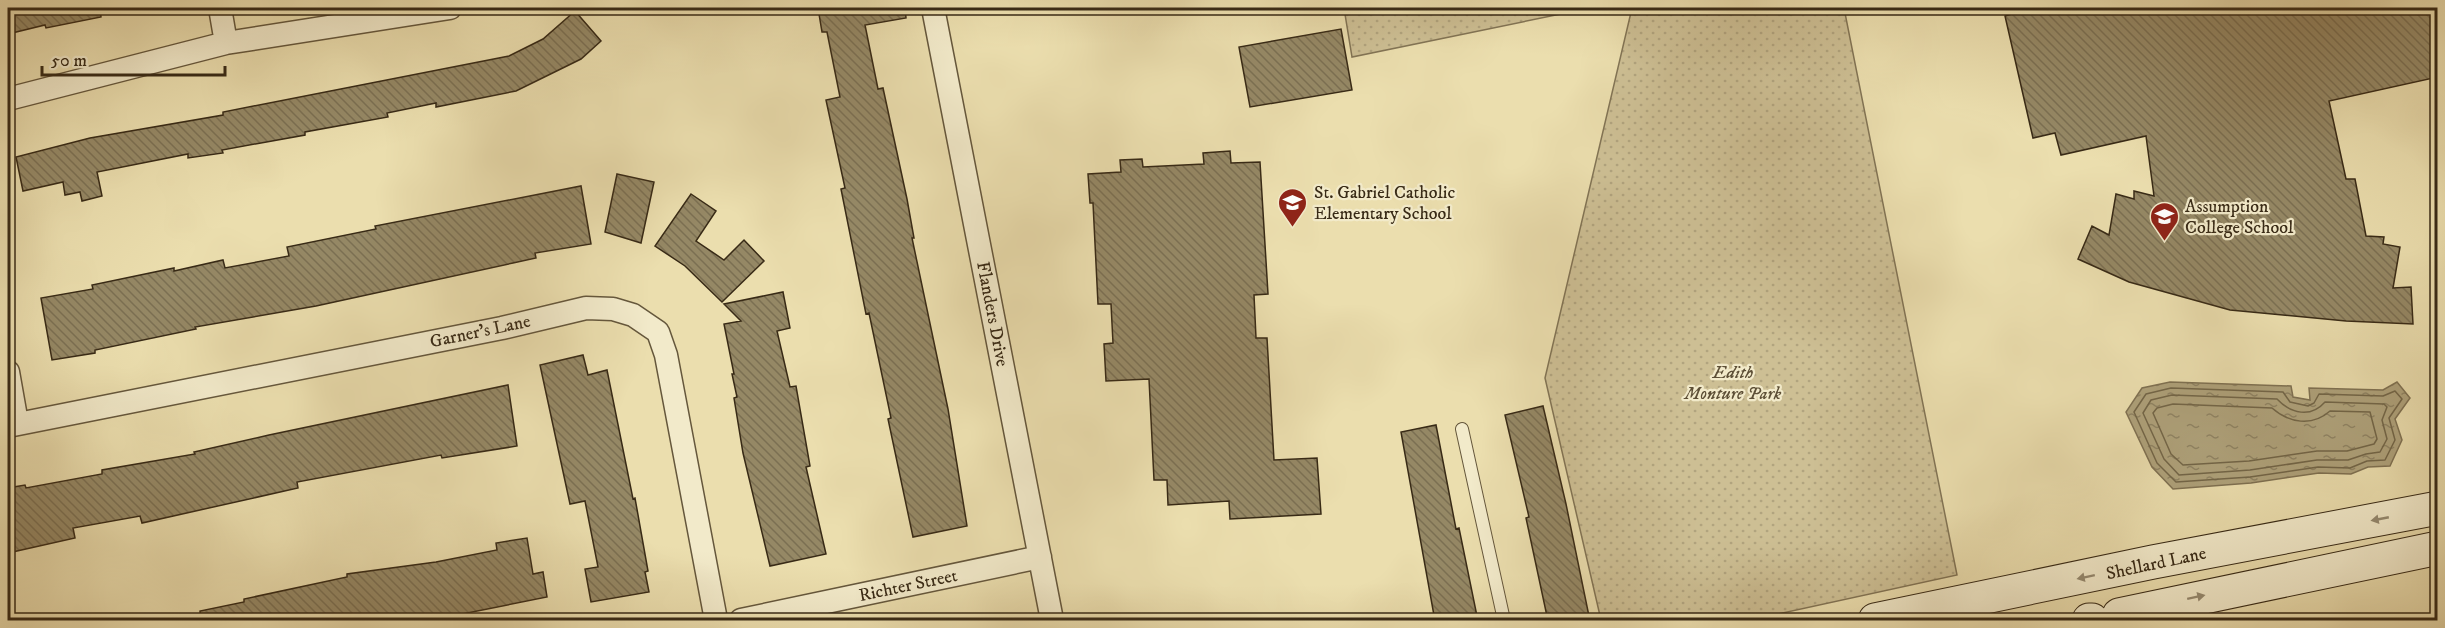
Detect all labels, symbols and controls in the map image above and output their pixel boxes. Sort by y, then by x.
scale bar [42,39,225,77]
text: 50 m [51,50,87,72]
place label: St. Gabriel Catholic Elementary School [1314,182,1455,225]
school or university icon: St. Gabriel Catholic Elementary School [1277,186,1309,228]
place label: Assumption College School [2185,196,2294,239]
school or university icon: Assumption College School [2148,200,2180,242]
street label: Flanders Drive [971,260,1013,369]
street label: Garner's Lane [428,311,532,353]
park label: Edith Monture Park [1683,362,1782,405]
one-way arrow [2370,515,2389,524]
street label: Shellard Lane [2104,543,2208,585]
street label: Richter Street [857,565,960,607]
one-way arrow [2077,573,2095,583]
one-way arrow [2187,592,2205,602]

